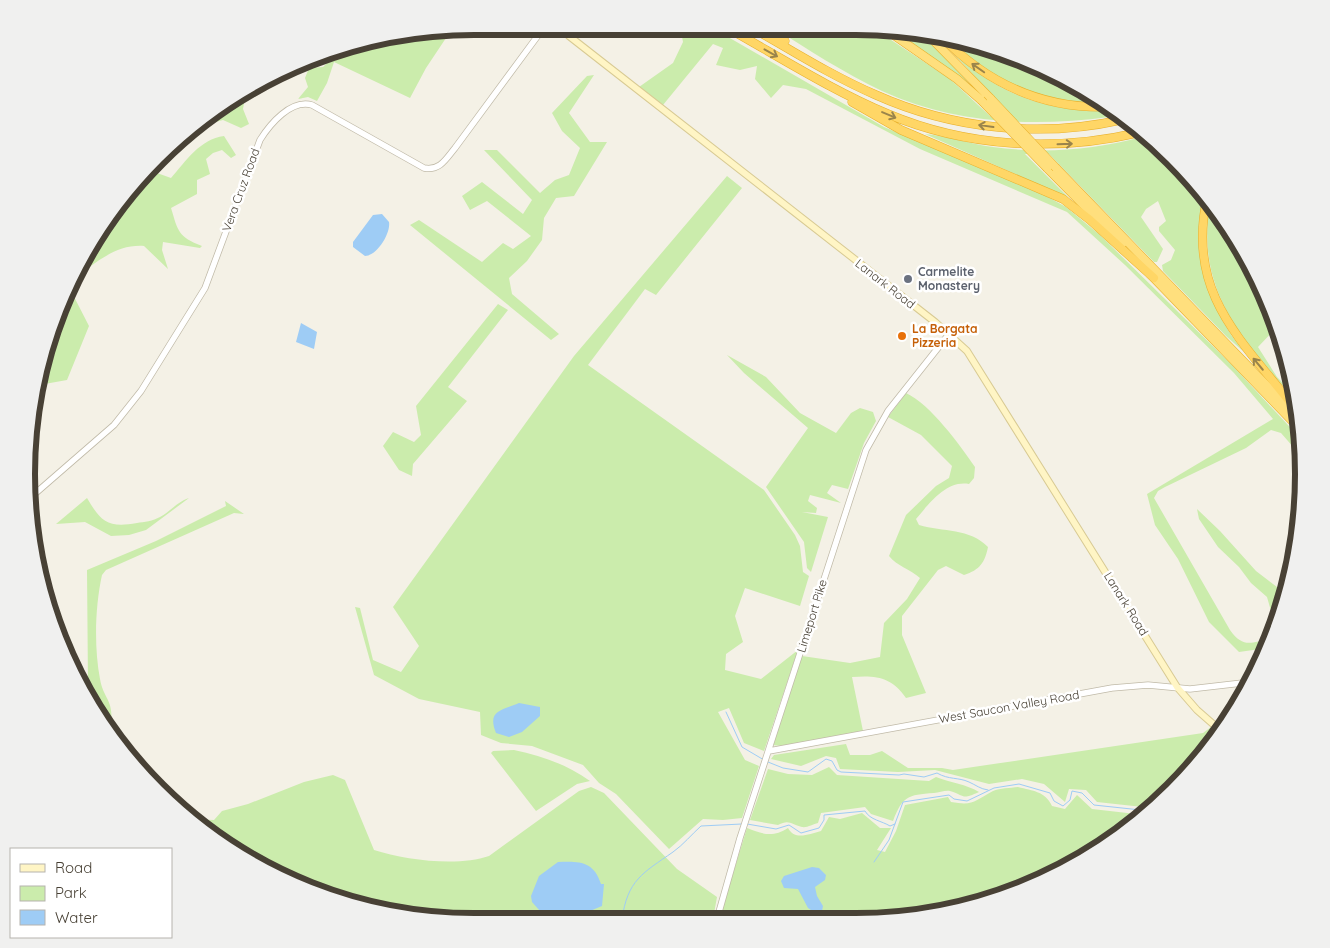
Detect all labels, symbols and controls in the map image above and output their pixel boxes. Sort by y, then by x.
one-way arrow [764,48,779,58]
one-way arrow [971,63,985,73]
one-way arrow [881,110,896,120]
one-way arrow [978,120,994,130]
one-way arrow [1057,139,1073,148]
street label: Vera Cruz Road [219,146,263,234]
street label: Lanark Road [852,256,918,312]
place label: Carmelite Monastery [918,264,980,293]
marker: Carmelite Monastery [902,273,914,285]
place label: La Borgata Pizzeria [912,321,978,350]
marker: La Borgata Pizzeria [896,330,908,342]
one-way arrow [1252,358,1263,371]
street label: Lanark Road [1101,569,1152,638]
street label: Limeport Pike [793,577,830,654]
street label: West Saucon Valley Road [937,687,1080,726]
legend [10,848,172,938]
text: Road [55,858,92,877]
text: Park [55,883,87,902]
text: Water [55,908,98,927]

